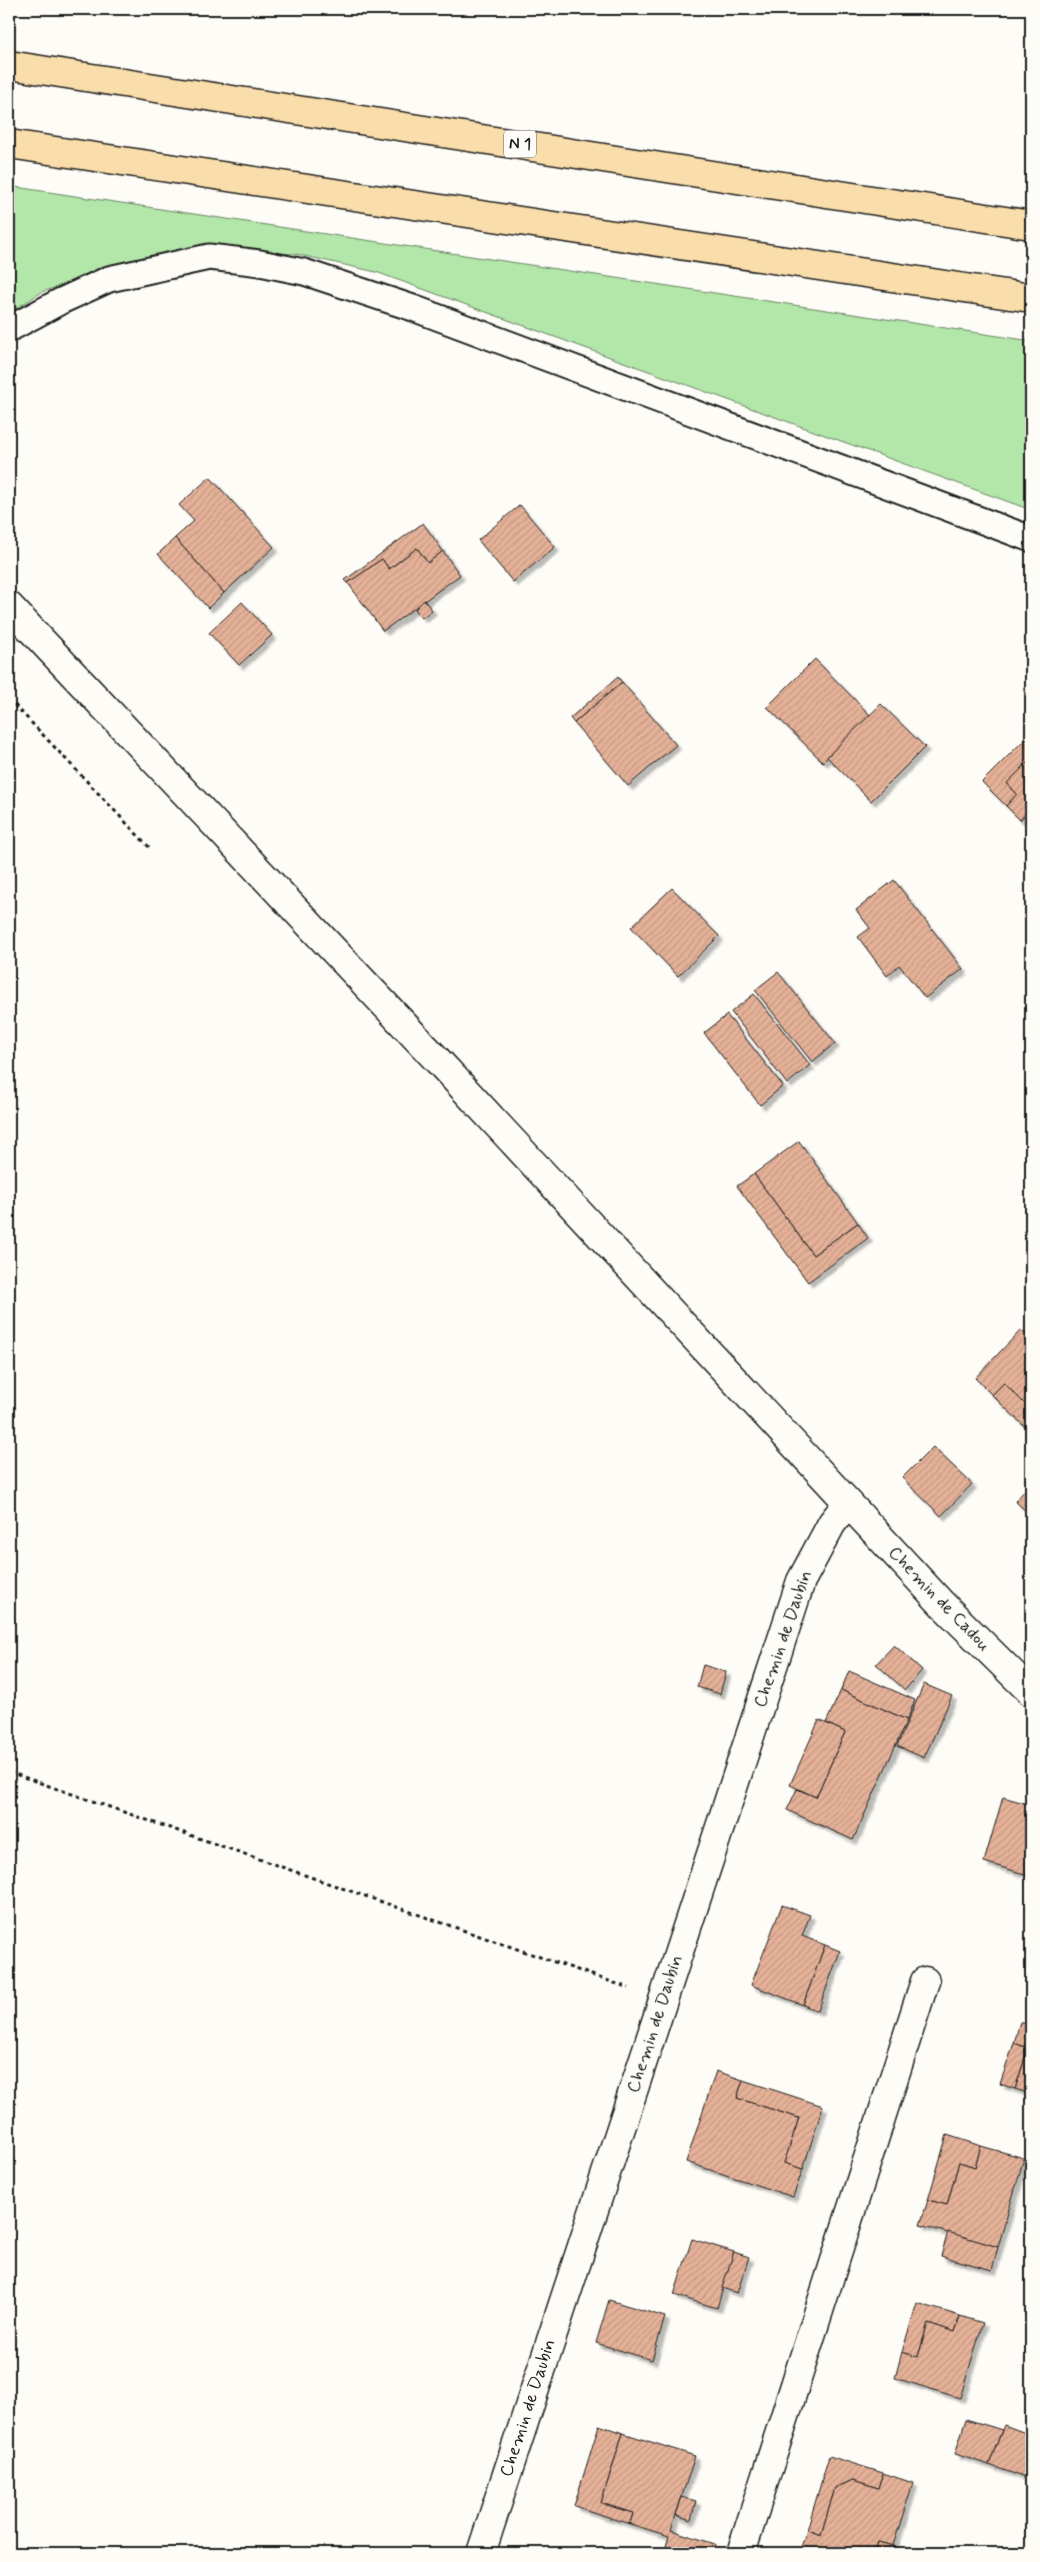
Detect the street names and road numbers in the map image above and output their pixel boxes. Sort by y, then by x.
road number: N 1 [504,130,536,158]
street label: Chemin de Cadou [883,1541,996,1657]
street label: Chemin de Daubin [748,1567,818,1711]
street label: Chemin de Daubin [621,1952,689,2096]
street label: Chemin de Daubin [494,2336,562,2480]

